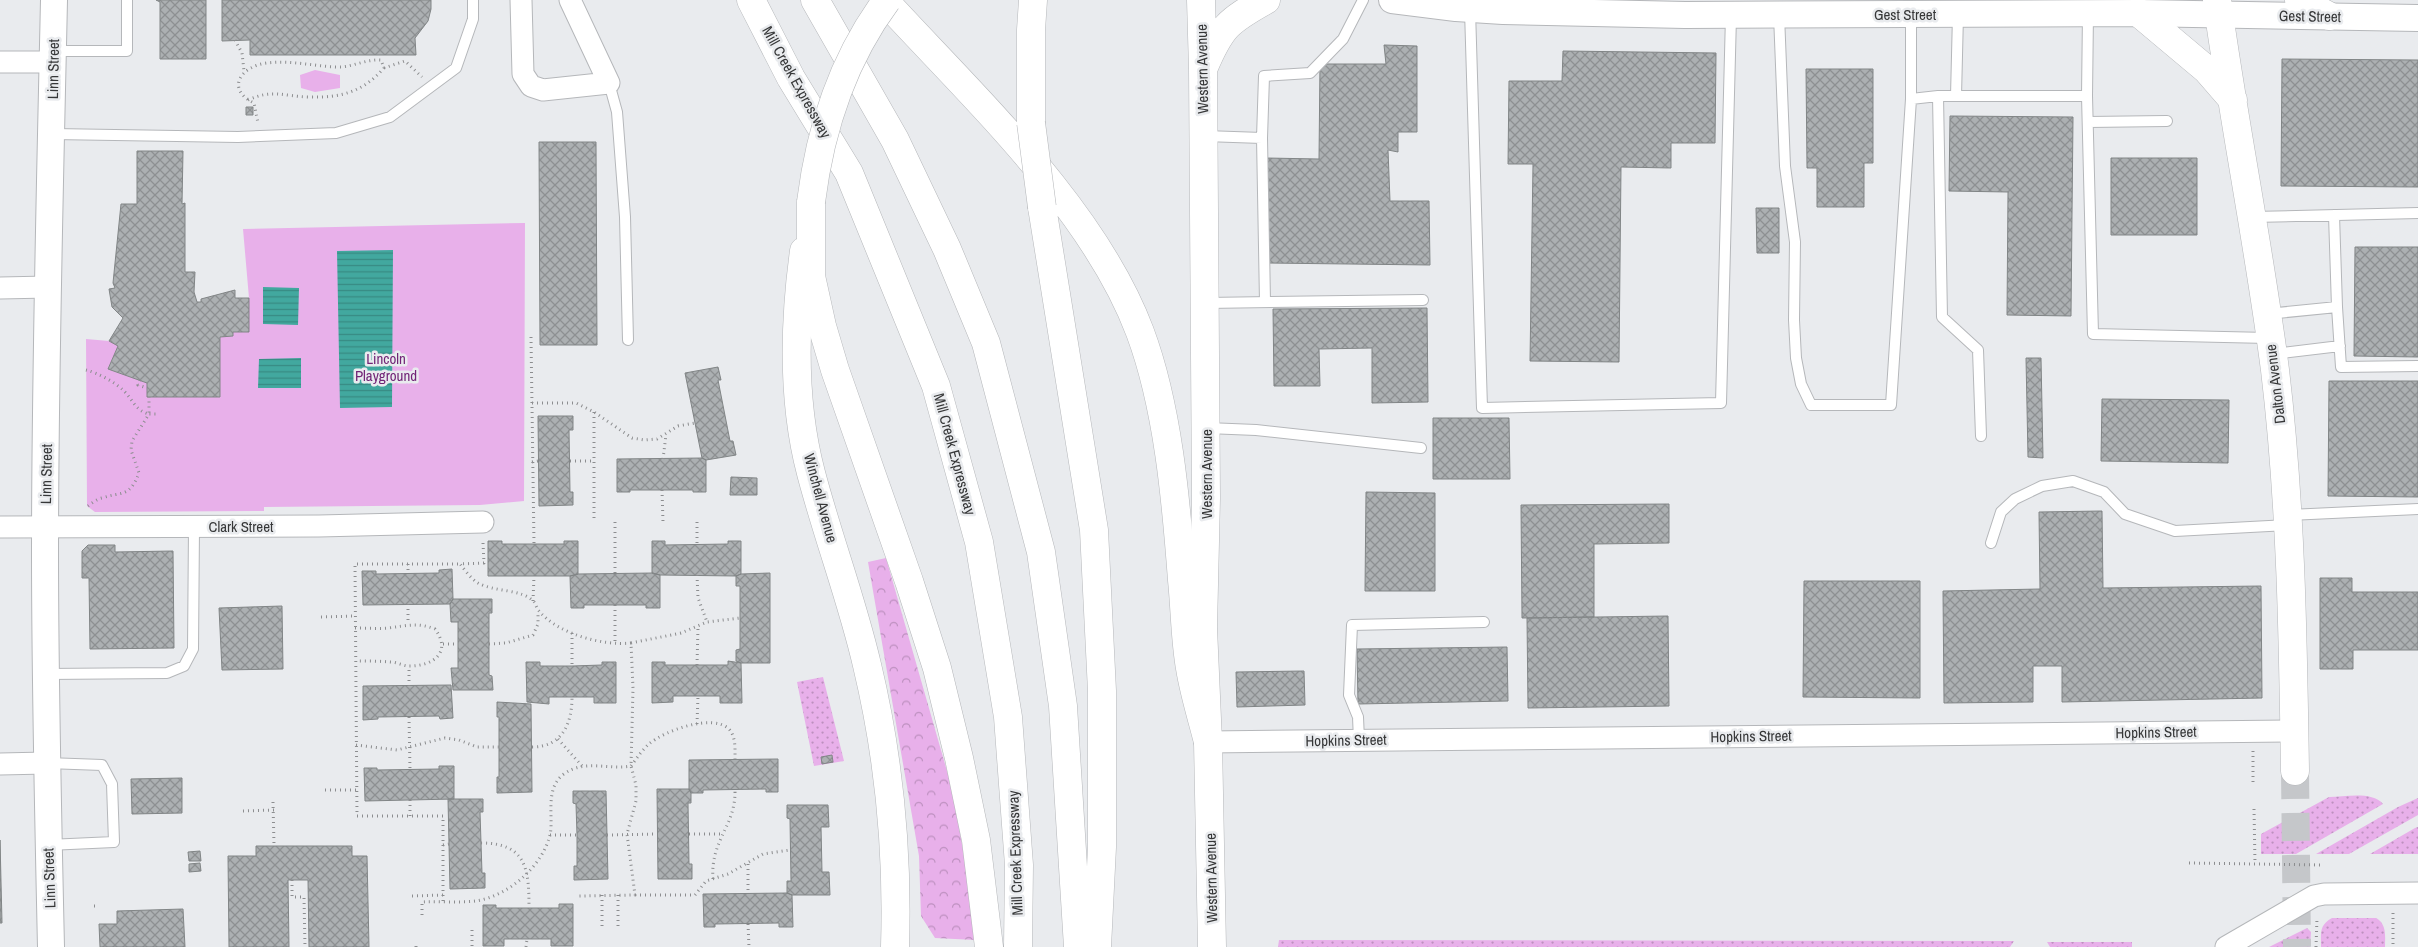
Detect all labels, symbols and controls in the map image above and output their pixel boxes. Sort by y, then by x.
street label: Gest Street [1874,4,1937,25]
street label: Gest Street [2279,5,2342,27]
street label: Mill Creek Expressway [757,22,837,143]
street label: Western Avenue [1191,24,1213,114]
street label: Linn Street [42,38,64,99]
street label: Dalton Avenue [2260,343,2290,425]
park label: Lincoln Playground [355,348,417,386]
street label: Mill Creek Expressway [929,391,982,518]
street label: Western Avenue [1196,429,1217,519]
street label: Linn Street [35,443,57,504]
street label: Winchell Avenue [799,451,843,545]
street label: Clark Street [209,516,274,537]
street label: Hopkins Street [2115,721,2197,743]
street label: Hopkins Street [1710,725,1792,747]
street label: Hopkins Street [1305,729,1387,751]
street label: Mill Creek Expressway [1002,789,1028,916]
street label: Western Avenue [1200,833,1222,923]
street label: Linn Street [37,847,61,908]

